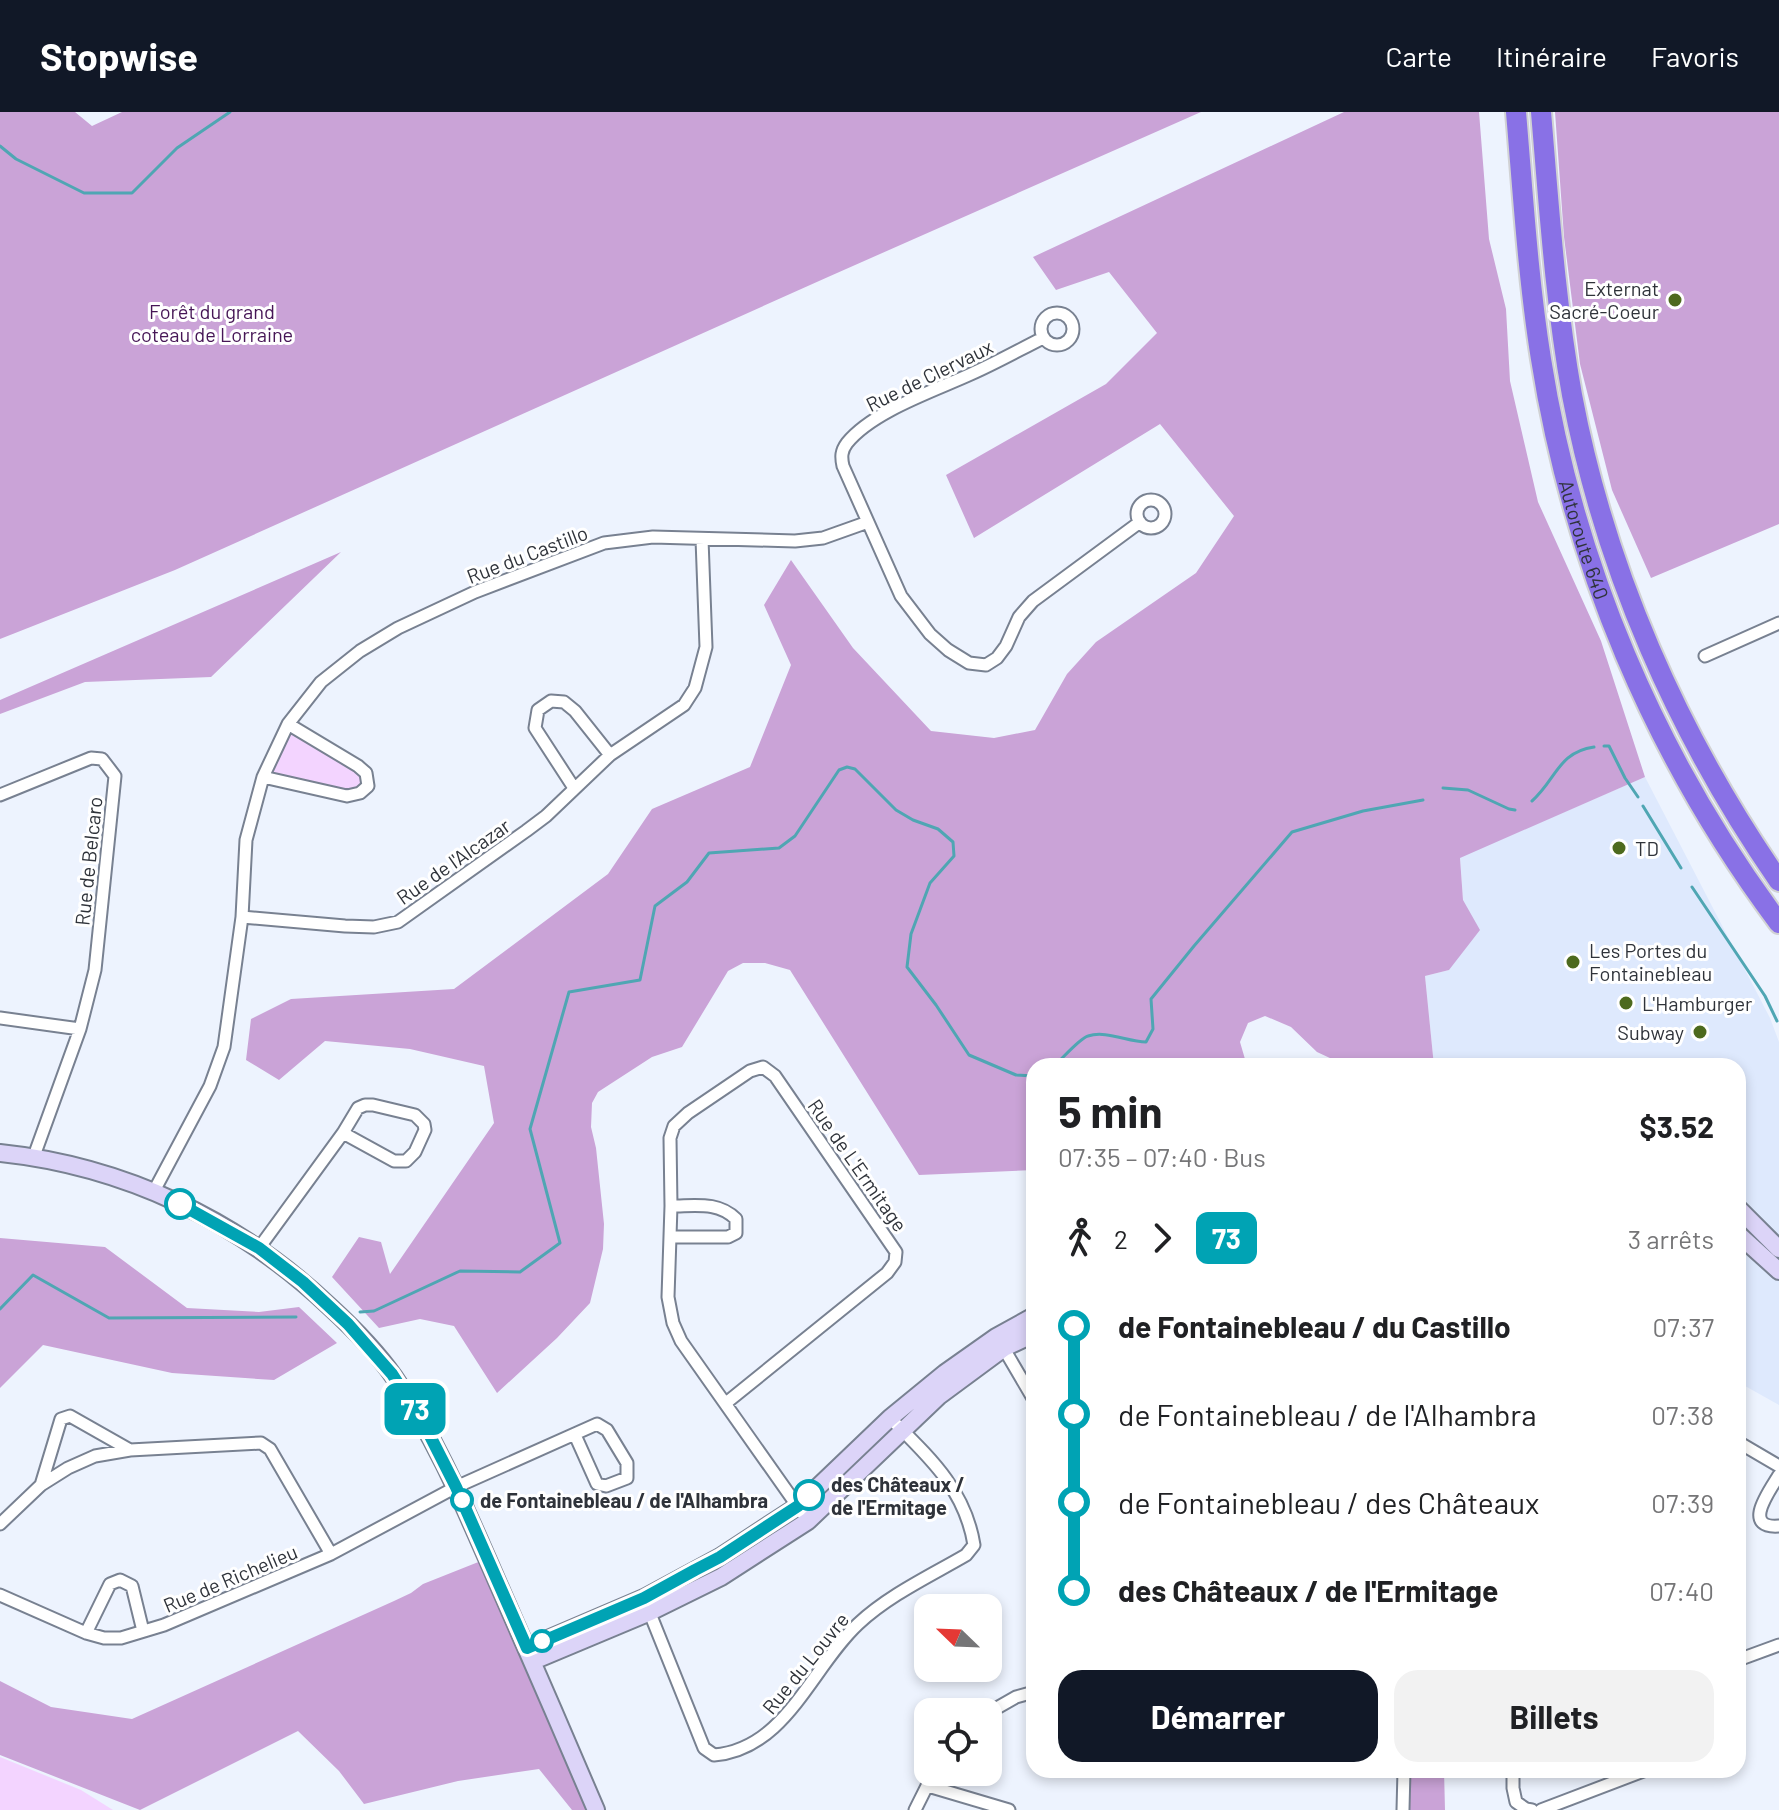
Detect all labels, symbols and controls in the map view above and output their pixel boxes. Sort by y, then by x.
text: Stopwise [40,33,198,79]
text: Carte [1386,39,1452,73]
text: Itinéraire [1496,39,1607,73]
text: Favoris [1651,39,1739,73]
place label: Externat Sacré-Coeur [1549,276,1659,323]
marker: Externat Sacré-Coeur [1666,291,1684,309]
park label: Forêt du grand coteau de Lorraine [131,299,293,346]
street label: Rue de Clervaux [862,334,997,416]
street label: Autoroute 640 [1555,477,1614,602]
street label: Rue du Castillo [463,520,591,588]
street label: Rue de Belcaro [69,795,107,927]
street label: Rue de l'Alcazar [392,813,514,909]
place label: TD [1635,836,1659,860]
marker: TD [1610,839,1628,857]
place label: Les Portes du Fontainebleau [1589,938,1712,985]
marker: Les Portes du Fontainebleau [1564,953,1582,971]
place label: L'Hamburger [1642,991,1752,1015]
marker: L'Hamburger [1617,994,1635,1012]
place label: Subway [1617,1020,1684,1044]
marker: Subway [1691,1023,1709,1041]
text: 5 min [1058,1084,1163,1137]
street label: Rue de L'Ermitage [803,1094,913,1236]
text: $3.52 [1640,1108,1714,1144]
text: 07:35 – 07:40 · Bus [1058,1141,1266,1172]
unlabelled marker [165,1189,195,1219]
icon: walk [1058,1216,1102,1260]
icon: forward [1140,1216,1184,1260]
text: 73 [1212,1221,1241,1255]
text: 2 [1114,1223,1128,1254]
text: 3 arrêts [1628,1223,1714,1254]
text: de Fontainebleau / du Castillo [1118,1308,1511,1344]
text: 07:37 [1653,1311,1714,1342]
line badge: 73 [379,1383,451,1435]
text: 73 [400,1392,430,1426]
text: de Fontainebleau / de l'Alhambra [1118,1396,1537,1432]
text: 07:38 [1651,1399,1714,1430]
place label: des Châteaux / de l'Ermitage [831,1472,965,1519]
marker: des Châteaux / de l'Ermitage [794,1480,824,1510]
text: de Fontainebleau / des Châteaux [1118,1484,1539,1520]
text: 07:39 [1651,1487,1714,1518]
place label: de Fontainebleau / de l'Alhambra [480,1488,768,1512]
marker: de Fontainebleau / de l'Alhambra [451,1489,473,1511]
street label: Rue de Richelieu [159,1539,301,1617]
text: des Châteaux / de l'Ermitage [1118,1572,1498,1608]
text: 07:40 [1649,1575,1714,1606]
north arrow [914,1594,1002,1682]
map controls [914,1594,1002,1786]
street label: Rue du Louvre [757,1607,853,1719]
unlabelled marker [531,1630,553,1652]
button: Démarrer [1058,1670,1378,1762]
button: Billets [1394,1670,1714,1762]
button: locate [914,1698,1002,1786]

